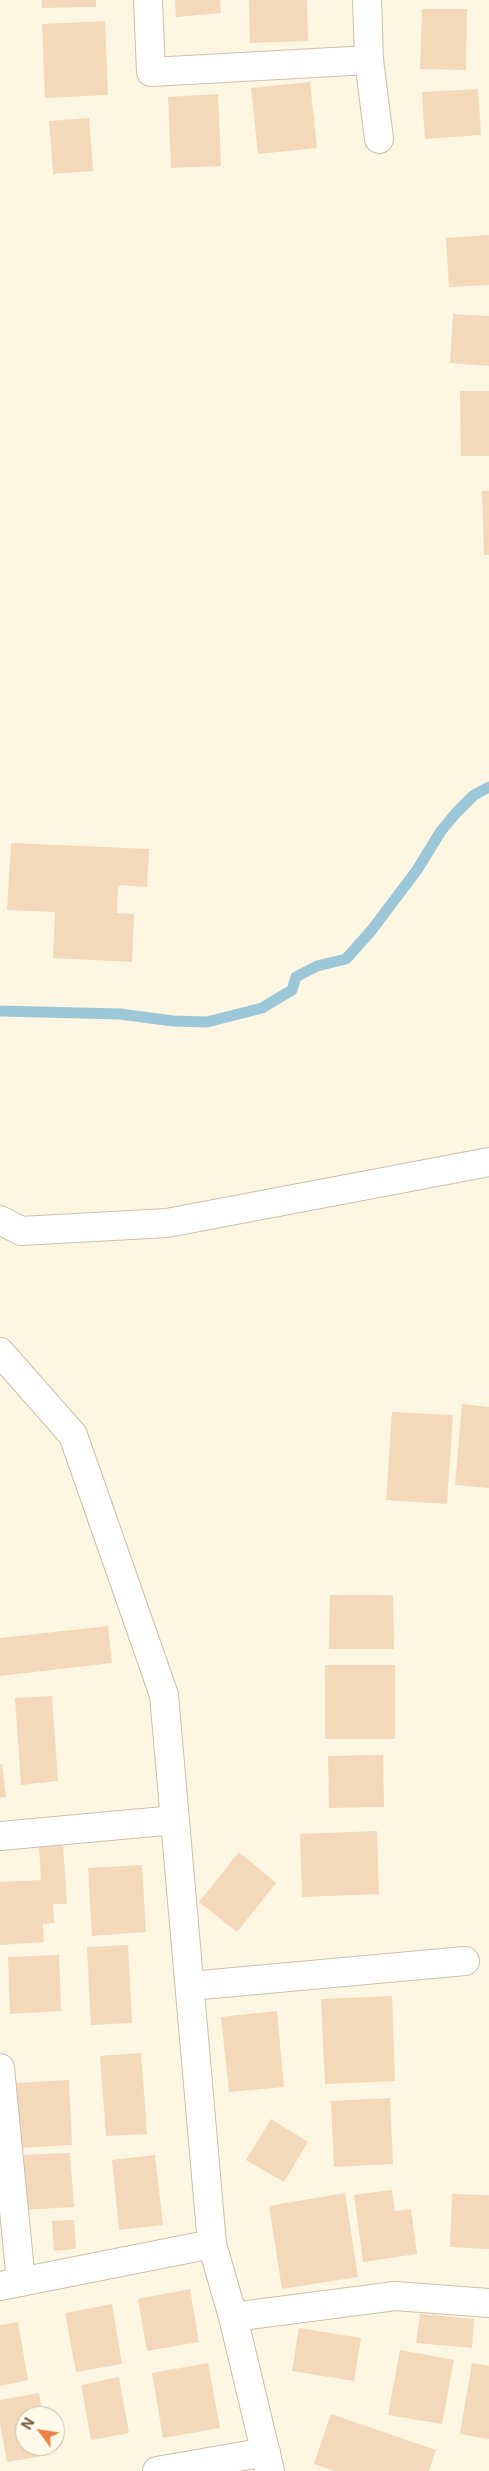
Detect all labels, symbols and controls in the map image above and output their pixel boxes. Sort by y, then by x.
north arrow [15,2406,65,2456]
text: N [18,2415,38,2432]

